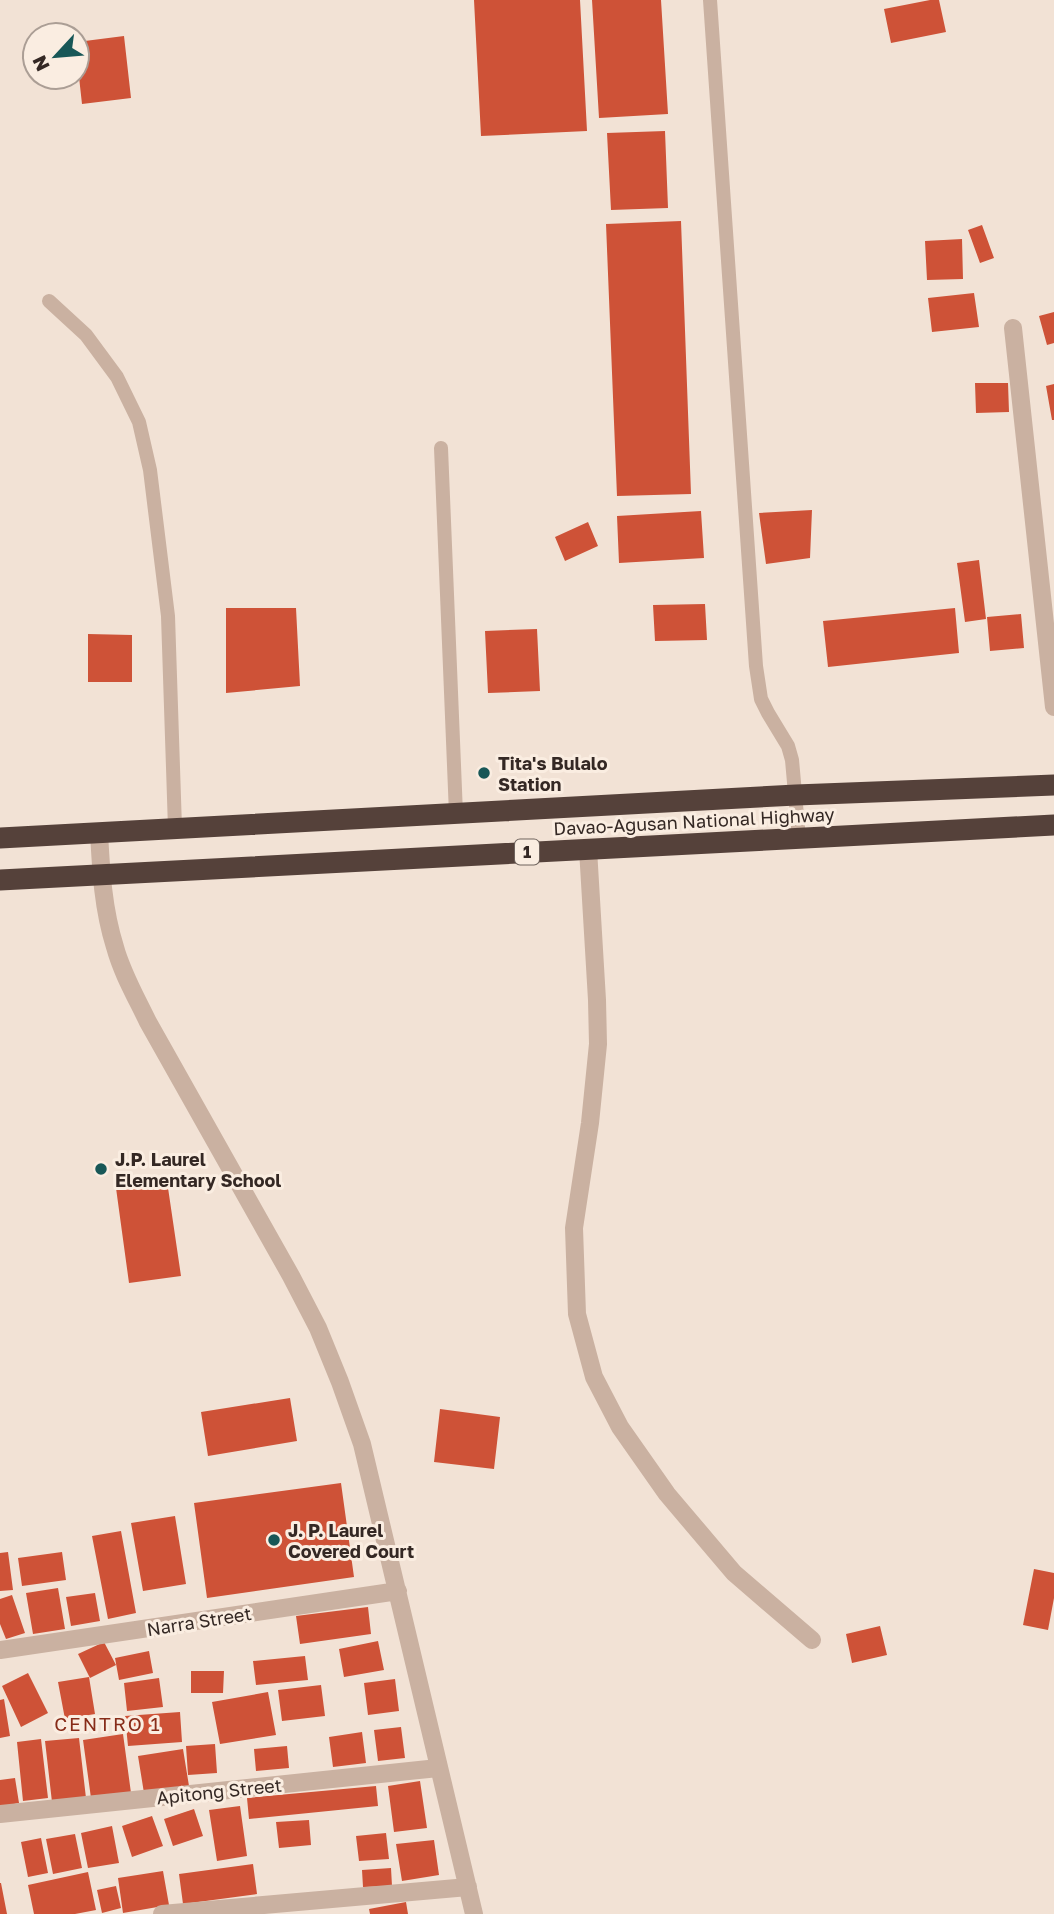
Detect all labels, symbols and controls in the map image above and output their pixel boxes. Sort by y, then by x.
north arrow [21,21,91,91]
text: N [27,52,54,75]
place label: Tita's Bulalo Station [498,752,608,795]
marker: Tita's Bulalo Station [476,765,492,781]
street label: Davao-Agusan National Highway [553,803,835,839]
road number: 1 [515,839,539,864]
place label: J.P. Laurel Elementary School [115,1148,281,1191]
marker: J.P. Laurel Elementary School [93,1161,109,1177]
place label: J. P. Laurel Covered Court [288,1519,414,1562]
marker: J. P. Laurel Covered Court [266,1532,282,1548]
street label: Narra Street [145,1602,253,1640]
district label: CENTRO 1 [54,1712,162,1735]
street label: Apitong Street [155,1773,283,1809]

